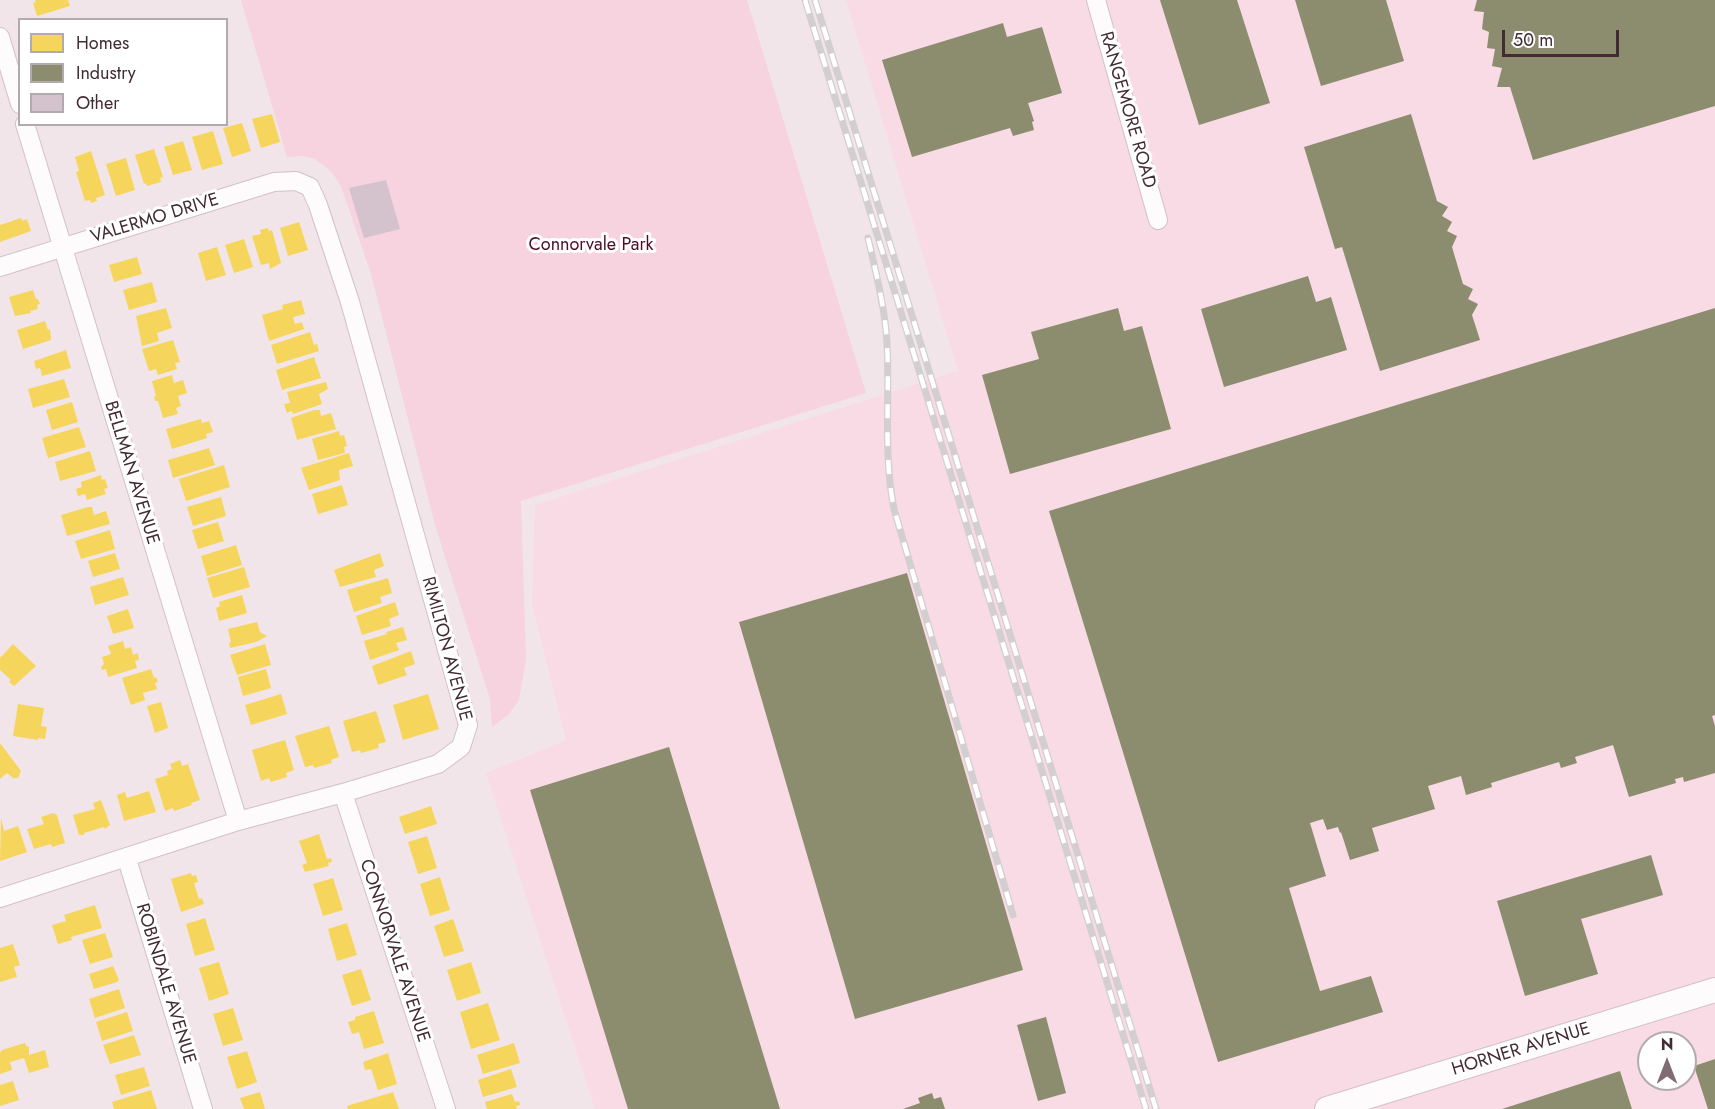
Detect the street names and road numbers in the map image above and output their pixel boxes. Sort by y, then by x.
street label: RANGEMORE ROAD [1094,29,1160,191]
street label: VALERMO DRIVE [88,189,222,249]
street label: BELLMAN AVENUE [99,399,163,547]
street label: RIMILTON AVENUE [416,575,476,723]
street label: CONNORVALE AVENUE [354,857,434,1045]
street label: ROBINDALE AVENUE [130,901,200,1067]
street label: HORNER AVENUE [1449,1019,1593,1081]

